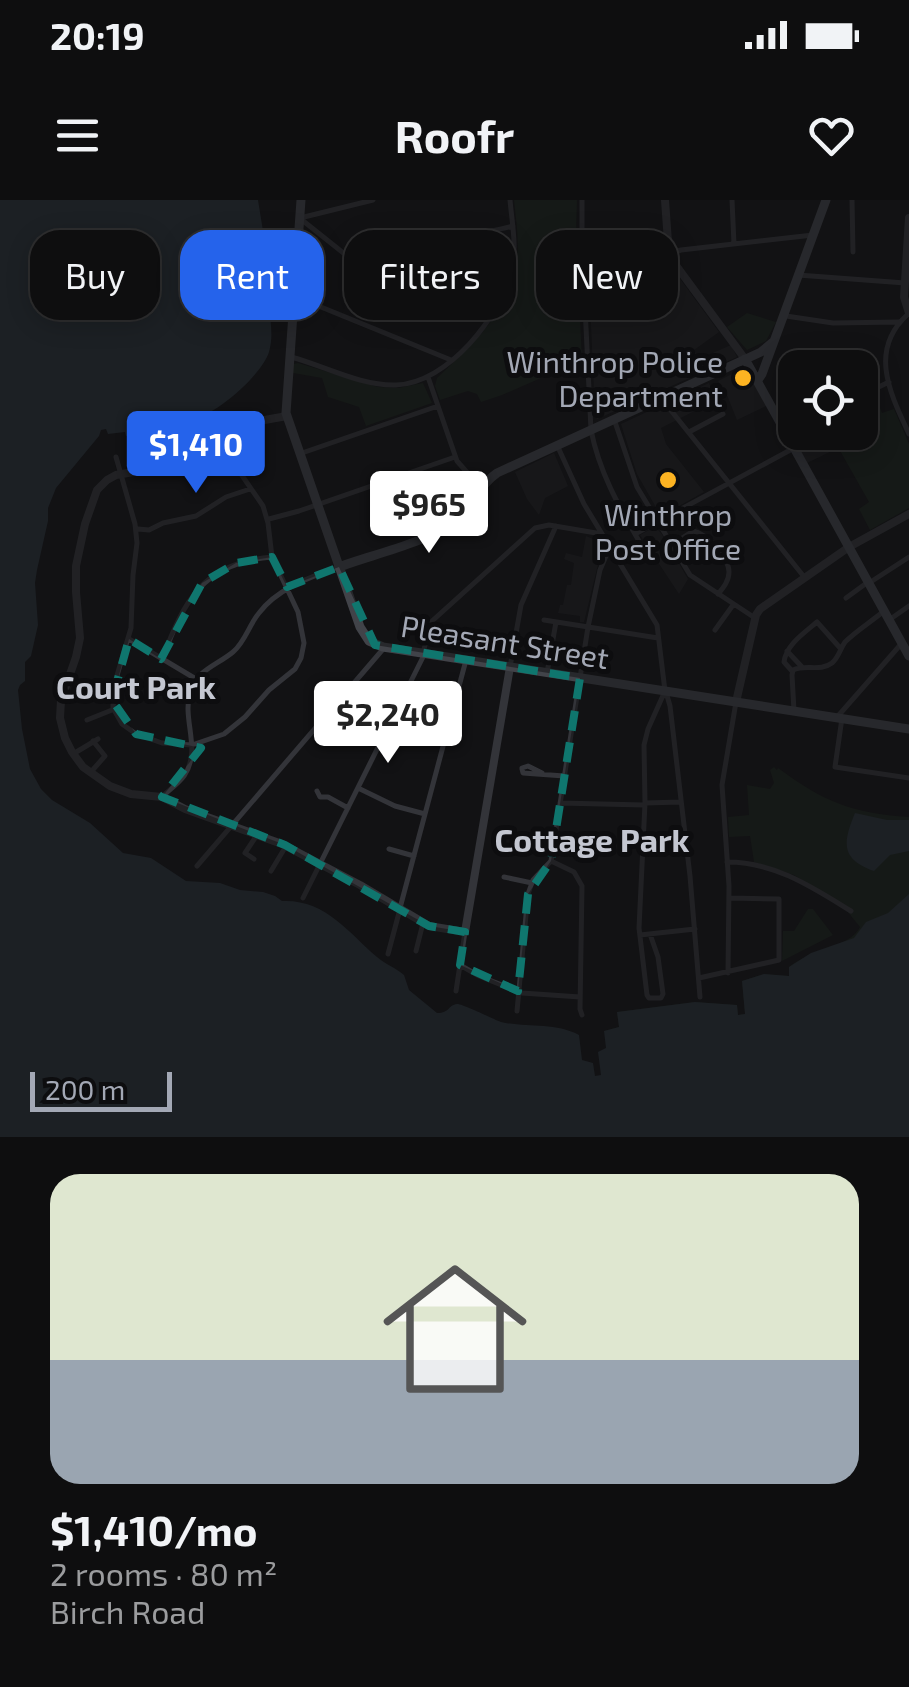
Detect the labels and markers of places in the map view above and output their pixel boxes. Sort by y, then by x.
place label: Winthrop Police Department [507,343,723,413]
marker: Winthrop Police Department [732,367,754,389]
pin: $1,410 [115,411,277,496]
marker: Winthrop Post Office [657,469,679,491]
pin: $965 [370,471,488,556]
place label: Winthrop Post Office [595,496,741,566]
pin: $2,240 [307,681,469,766]

